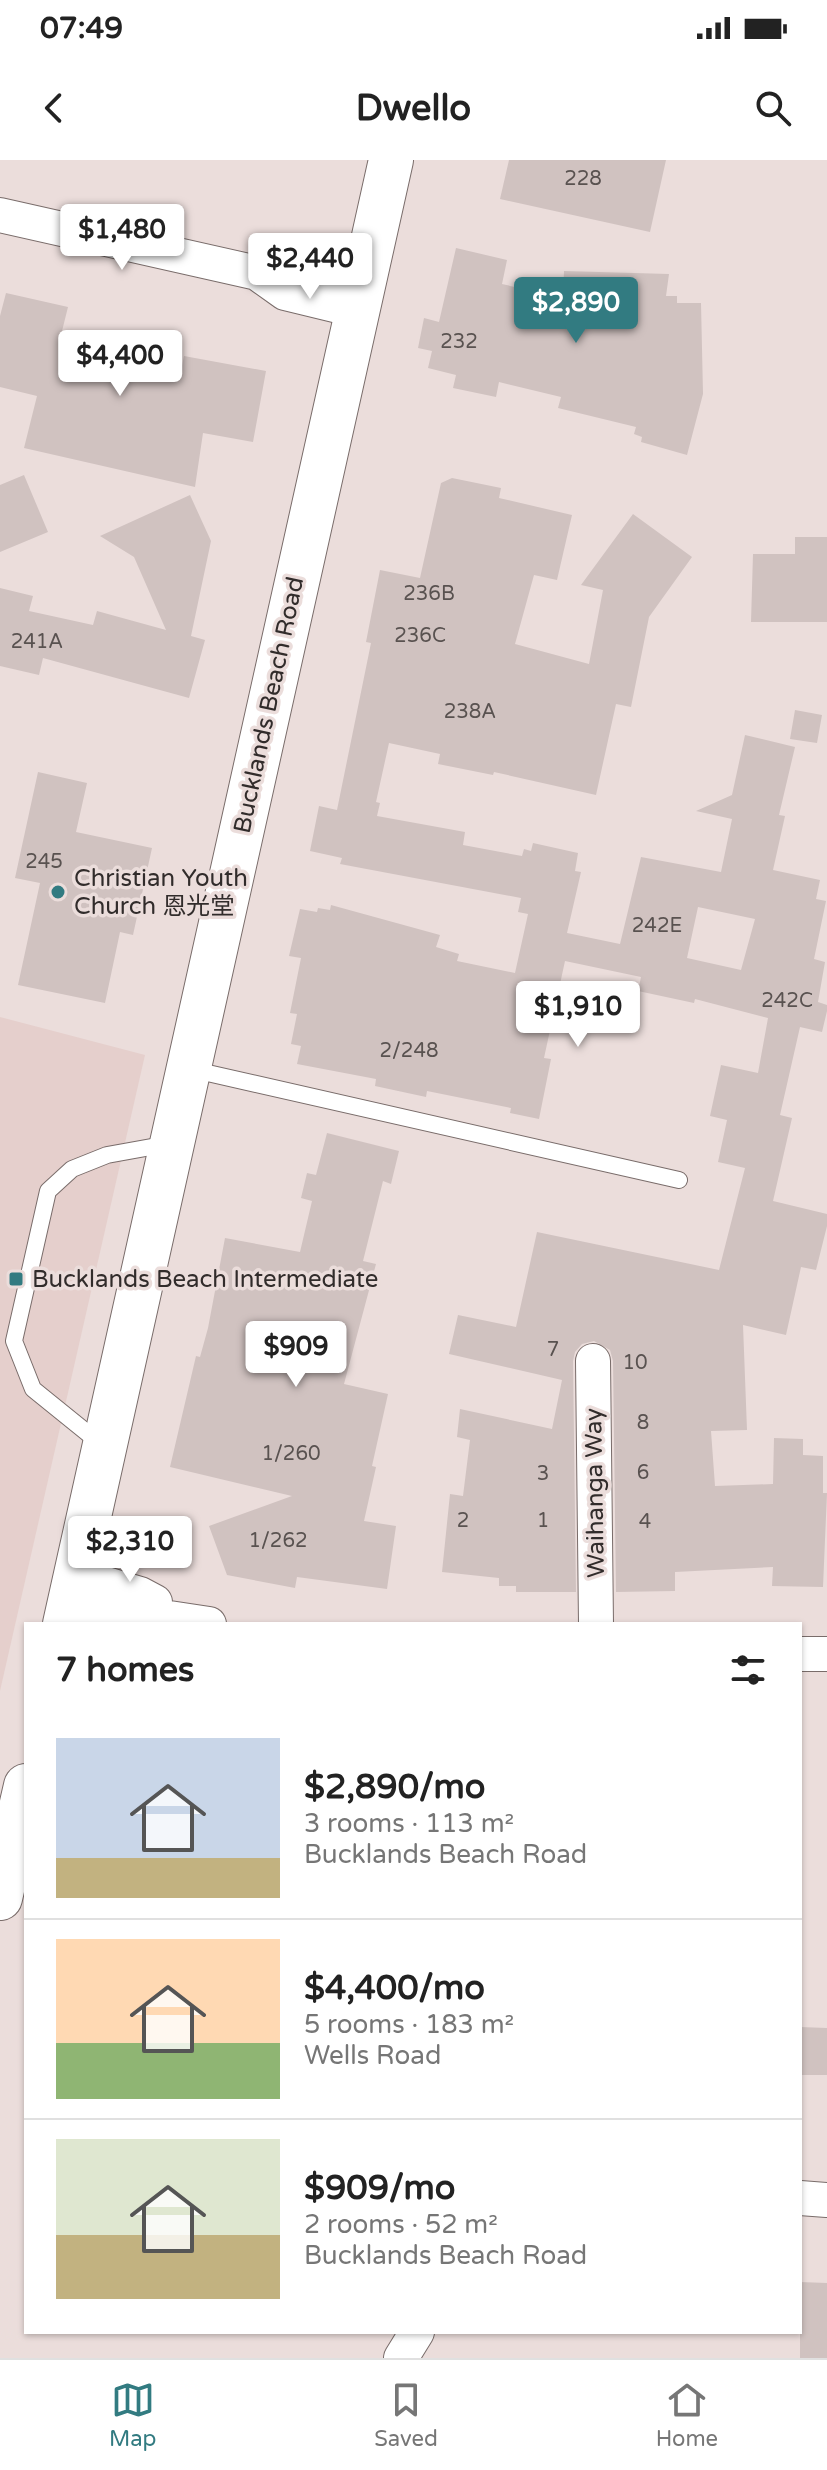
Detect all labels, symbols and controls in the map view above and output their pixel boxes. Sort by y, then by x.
text: 07:49 [40,10,123,47]
icon: back [32,86,76,130]
icon: search [751,86,795,130]
text: Dwello [356,87,471,130]
house number: 228 [564,167,602,191]
pin: $1,480 [57,204,187,272]
text: $1,480 [78,214,166,245]
pin: $2,440 [245,233,375,301]
text: $2,440 [266,243,354,274]
pin: $2,890 [511,277,641,345]
text: $2,890 [532,287,620,318]
pin: $4,400 [55,330,185,398]
house number: 232 [440,330,478,354]
text: $4,400 [76,340,164,371]
street label: Bucklands Beach Road [228,574,310,836]
house number: 236B [403,582,455,606]
house number: 236C [394,624,446,648]
house number: 241A [11,630,63,654]
house number: 238A [444,700,496,724]
house number: 245 [25,850,63,874]
place label: Christian Youth Church 恩光堂 [74,864,248,921]
marker: Christian Youth Church 恩光堂 [49,883,67,901]
house number: 242E [632,914,682,938]
pin: $1,910 [513,981,643,1049]
house number: 242C [761,989,813,1013]
text: $1,910 [534,991,622,1022]
house number: 2/248 [379,1039,439,1063]
place label: Bucklands Beach Intermediate [32,1265,378,1294]
marker: Bucklands Beach Intermediate [7,1270,25,1288]
pin: $909 [249,1321,343,1389]
text: $909 [263,1331,329,1362]
house number: 7 [547,1338,559,1362]
house number: 10 [622,1351,648,1375]
street label: Waihanga Way [579,1408,611,1578]
house number: 8 [637,1411,649,1435]
house number: 1/260 [261,1442,321,1466]
house number: 6 [637,1461,649,1485]
house number: 3 [537,1462,549,1486]
house number: 2 [457,1509,469,1533]
house number: 1 [537,1509,549,1533]
house number: 4 [639,1510,651,1534]
pin: $2,310 [65,1516,195,1584]
text: $2,310 [86,1526,174,1557]
house number: 1/262 [248,1529,308,1553]
icon: filters [726,1648,770,1692]
text: 7 homes [56,1650,194,1691]
text: $2,890/mo [304,1767,485,1808]
icon: home [120,1770,216,1866]
text: 3 rooms · 113 m² [304,1808,514,1839]
text: Bucklands Beach Road [304,1839,587,1870]
text: $4,400/mo [304,1968,485,2009]
icon: home [120,1971,216,2067]
text: 5 rooms · 183 m² [304,2009,514,2040]
text: Wells Road [304,2040,441,2071]
text: $909/mo [304,2168,455,2209]
icon: home [120,2171,216,2267]
text: 2 rooms · 52 m² [304,2209,498,2240]
text: Bucklands Beach Road [304,2240,587,2271]
tab: Map [109,2378,156,2452]
tab: Saved [374,2378,438,2452]
tab: Home [656,2378,718,2452]

